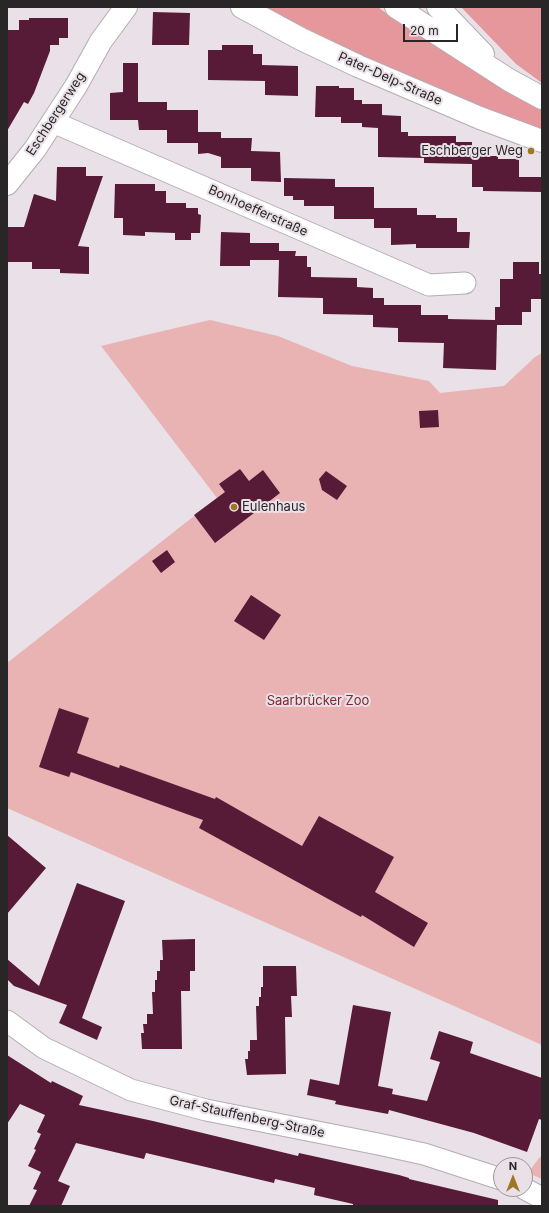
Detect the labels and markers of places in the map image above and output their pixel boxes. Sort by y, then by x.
place label: Eschberger Weg [421,143,523,159]
marker: Eschberger Weg [526,146,536,156]
place label: Eulenhaus [242,499,305,515]
marker: Eulenhaus [229,502,239,512]

